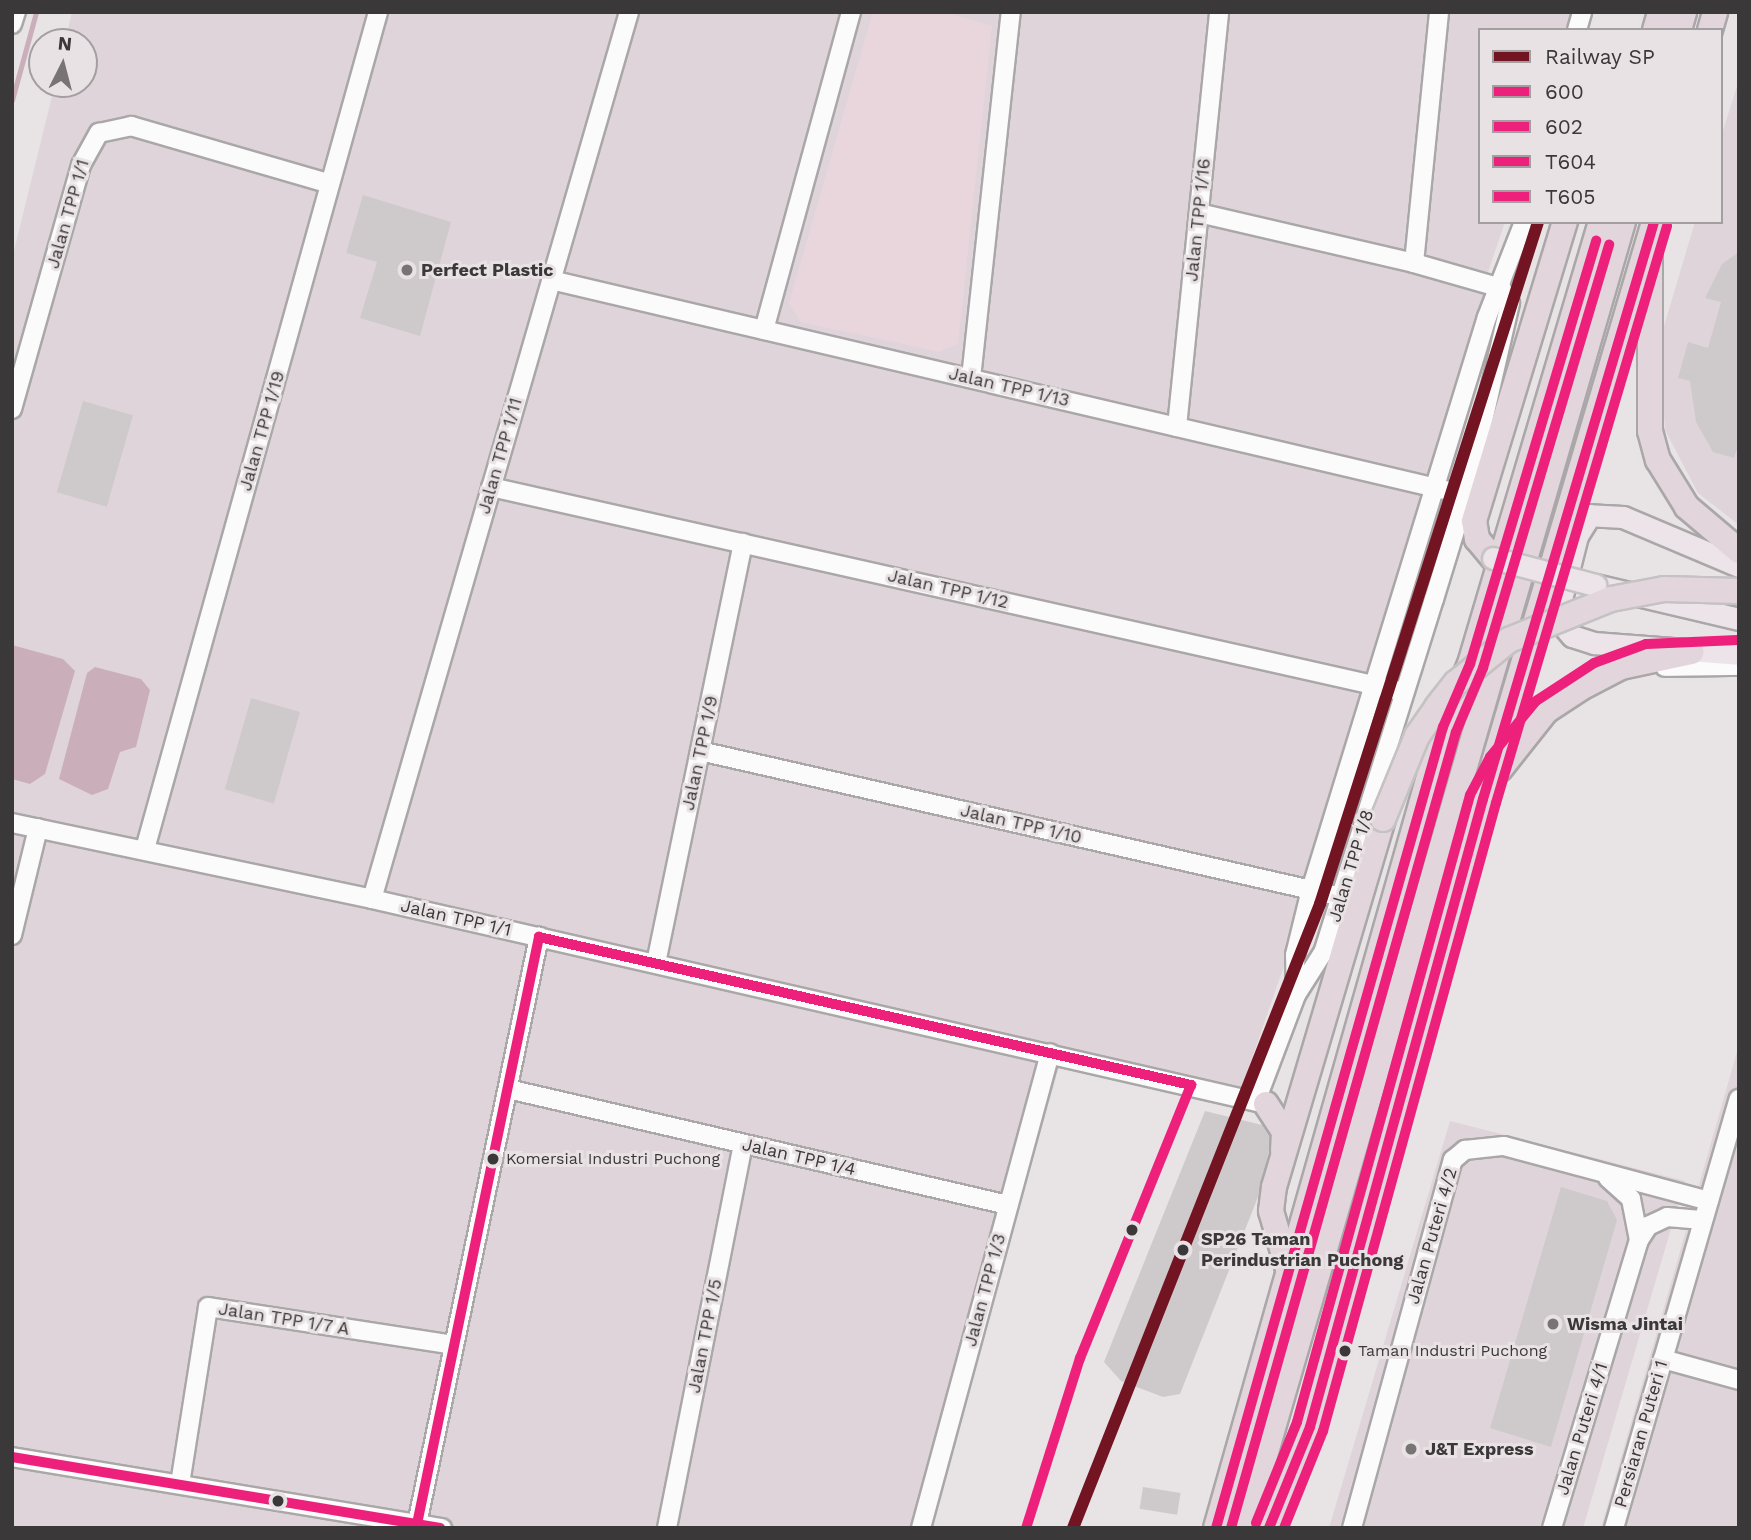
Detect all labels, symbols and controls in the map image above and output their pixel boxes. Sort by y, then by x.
north arrow [28,28,98,98]
legend [1478,28,1723,224]
text: N [57,31,73,56]
text: Railway SP [1545,44,1655,69]
text: 600 [1545,79,1584,104]
text: 602 [1545,114,1583,139]
text: T604 [1545,149,1596,174]
street label: Jalan TPP 1/1 [42,156,94,272]
street label: Jalan TPP 1/16 [1181,157,1215,283]
text: T605 [1545,184,1596,209]
place label: Perfect Plastic [421,259,553,281]
marker: Perfect Plastic [399,262,415,278]
street label: Jalan TPP 1/13 [946,362,1072,412]
street label: Jalan TPP 1/19 [234,368,290,494]
street label: Jalan TPP 1/11 [473,395,527,517]
street label: Jalan TPP 1/12 [885,564,1011,614]
street label: Jalan TPP 1/9 [677,693,723,813]
street label: Jalan TPP 1/10 [958,799,1084,849]
street label: Jalan TPP 1/8 [1323,807,1379,925]
street label: Jalan TPP 1/1 [398,895,514,941]
street label: Jalan TPP 1/4 [739,1133,859,1181]
place label: Komersial Industri Puchong [506,1149,721,1169]
marker: Komersial Industri Puchong [486,1152,500,1166]
street label: Jalan Puteri 4/2 [1402,1165,1462,1307]
unlabelled marker [1125,1223,1139,1237]
place label: SP26 Taman Perindustrian Puchong [1201,1229,1403,1272]
street label: Jalan TPP 1/3 [959,1231,1011,1349]
marker: SP26 Taman Perindustrian Puchong [1171,1238,1195,1262]
street label: Jalan TPP 1/5 [683,1276,727,1396]
street label: Jalan TPP 1/7 A [216,1298,352,1340]
place label: Wisma Jintai [1567,1313,1683,1335]
marker: Wisma Jintai [1545,1316,1561,1332]
place label: Taman Industri Puchong [1358,1341,1547,1361]
marker: Taman Industri Puchong [1338,1344,1352,1358]
street label: Persiaran Puteri 1 [1610,1358,1672,1510]
street label: Jalan Puteri 4/1 [1552,1360,1612,1498]
place label: J&T Express [1425,1438,1534,1460]
marker: J&T Express [1403,1441,1419,1457]
unlabelled marker [271,1494,285,1508]

